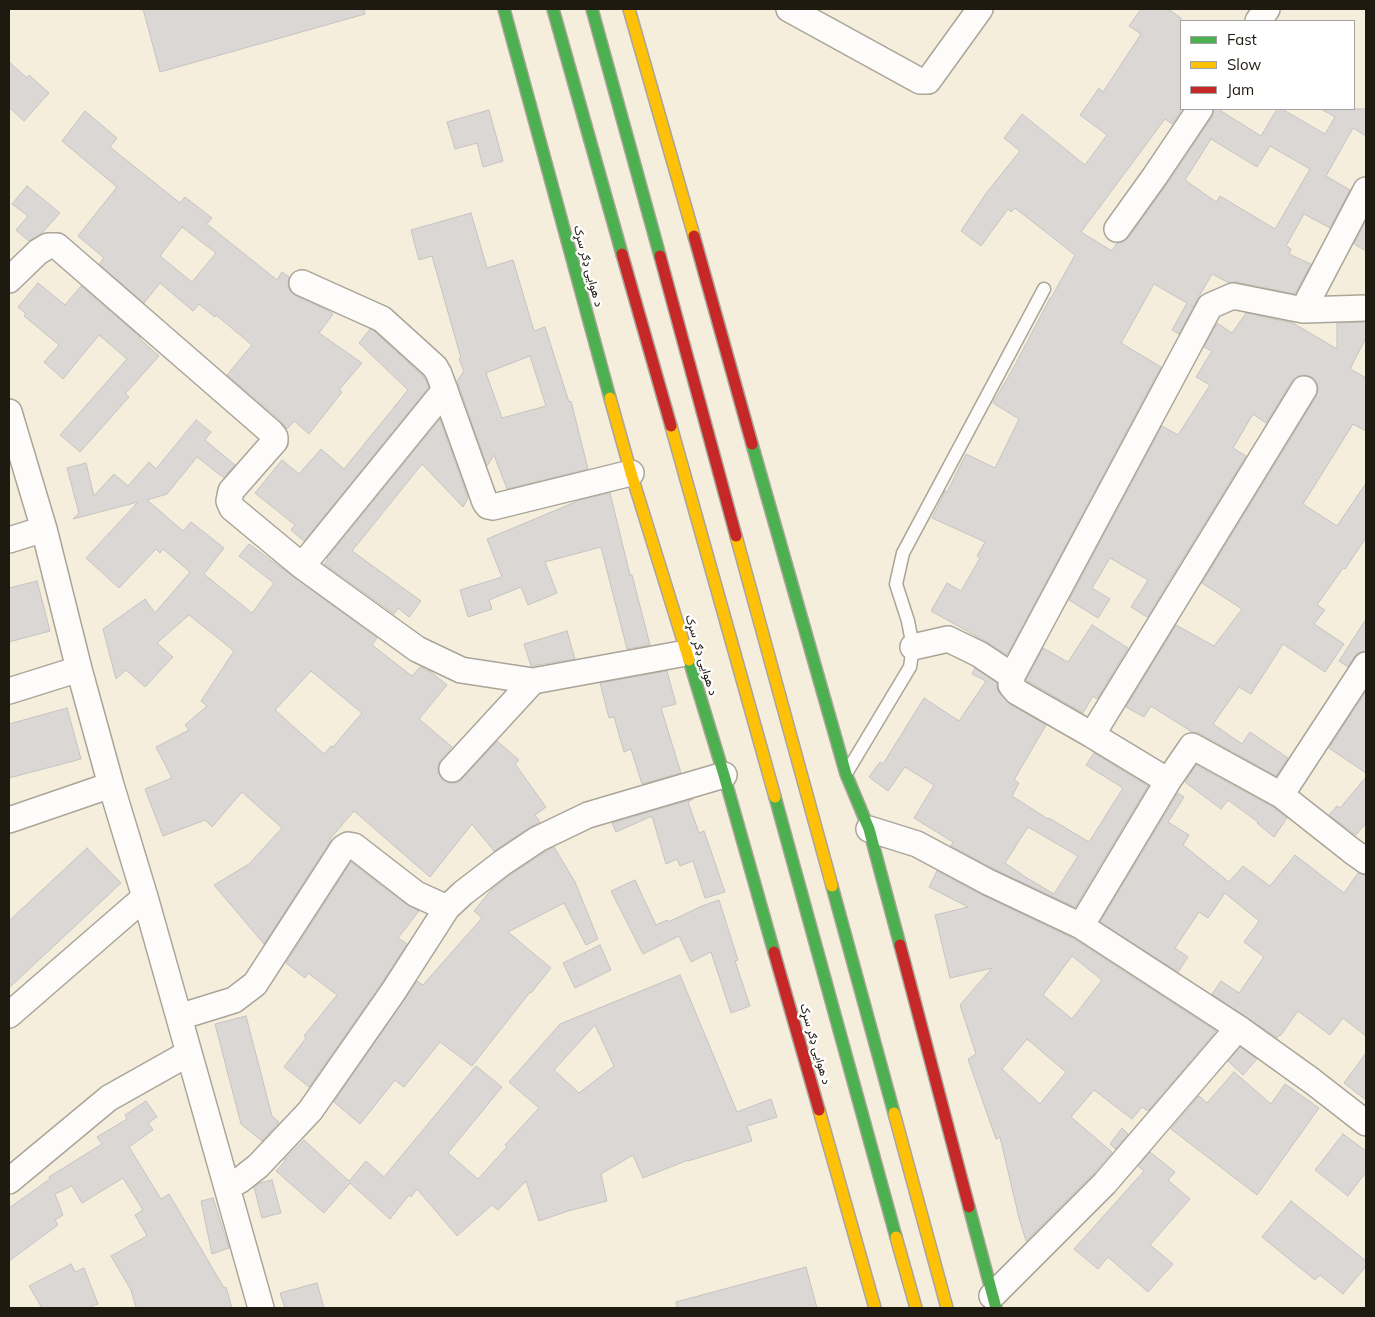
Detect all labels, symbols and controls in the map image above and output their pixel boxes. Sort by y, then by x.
legend [1180,20,1355,110]
text: Fast [1227,30,1257,49]
text: Slow [1227,55,1261,74]
text: Jam [1227,80,1254,99]
street label: د هوایی ډګر سړک [570,224,606,308]
street label: د هوایی ډګر سړک [682,613,720,697]
street label: د هوایی ډګر سړک [797,1002,833,1086]

